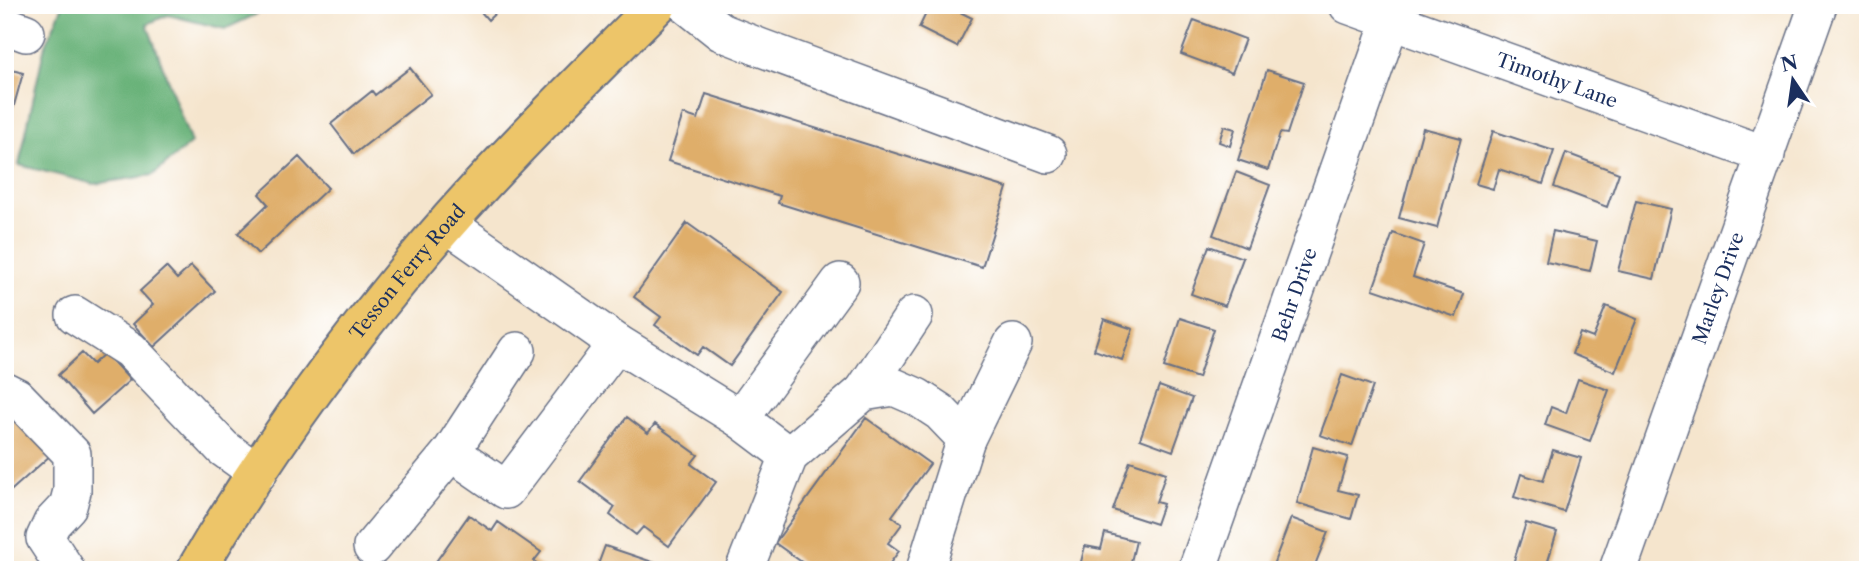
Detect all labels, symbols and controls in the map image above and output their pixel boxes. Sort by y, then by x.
north arrow [1758,46,1828,116]
street label: Timothy Lane [1493,48,1621,113]
text: N [1779,51,1800,77]
street label: Tesson Ferry Road [345,199,470,344]
street label: Marley Drive [1688,229,1749,348]
street label: Behr Drive [1267,245,1322,345]

